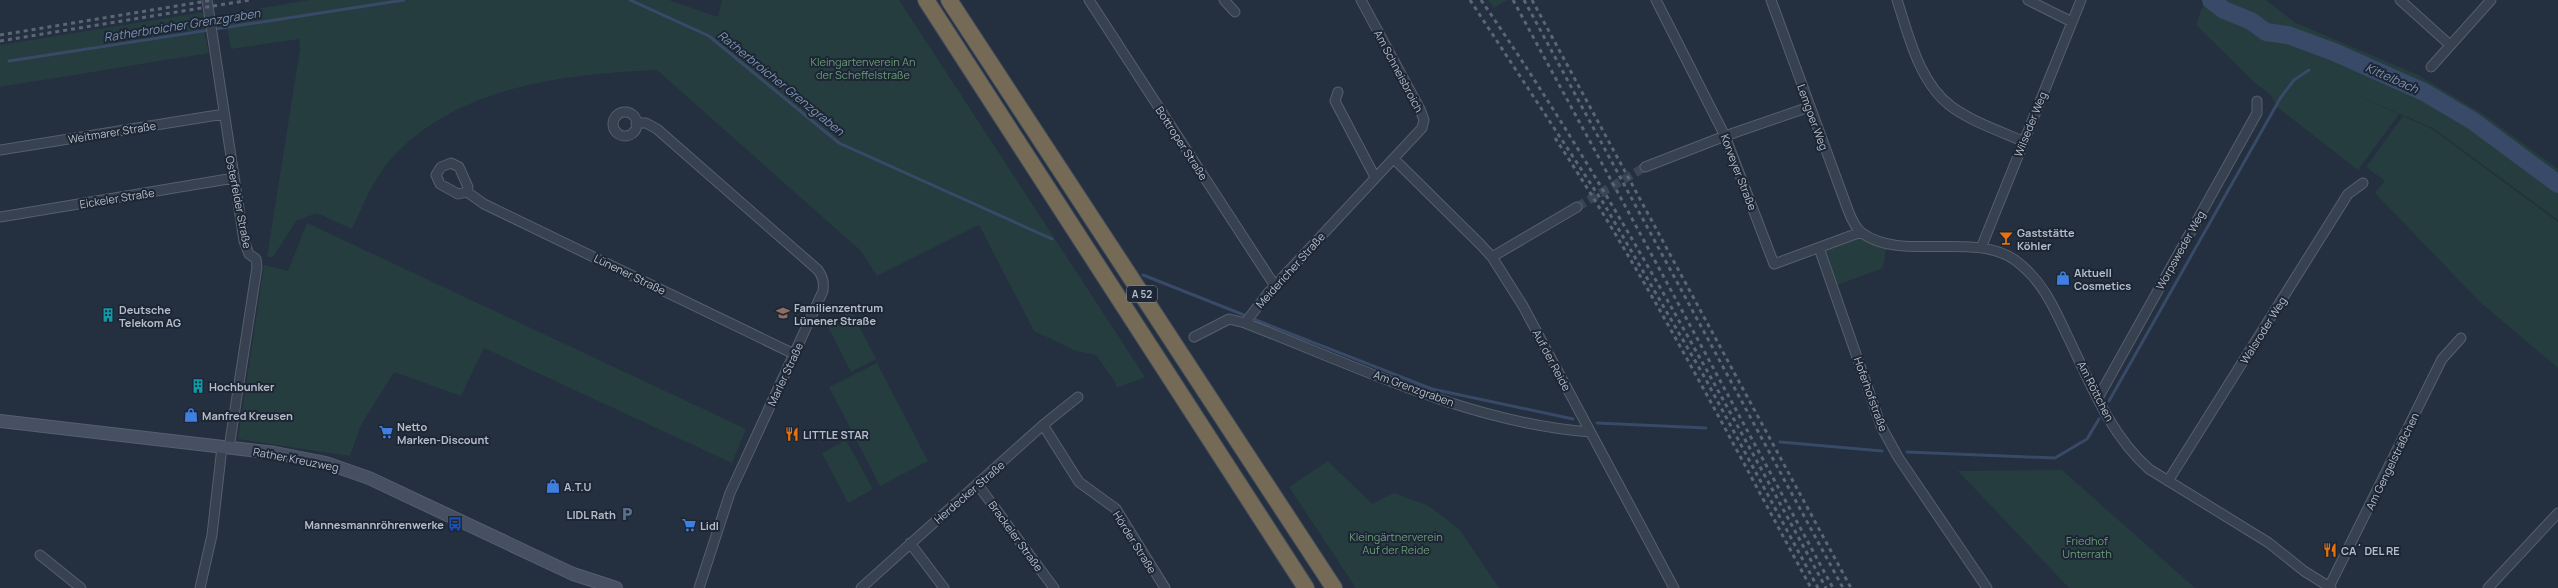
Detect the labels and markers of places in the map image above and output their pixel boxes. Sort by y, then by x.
place label: Gaststätte Köhler [2017,225,2075,253]
bar icon: Gaststätte Köhler [1998,230,2014,246]
place label: Aktuell Cosmetics [2074,265,2131,293]
shop icon: Aktuell Cosmetics [2055,270,2071,286]
place label: Familienzentrum Lünener Straße [794,300,883,328]
place label: Deutsche Telekom AG [119,302,181,330]
school or university icon: Familienzentrum Lünener Straße [775,305,791,321]
building icon: Deutsche Telekom AG [100,307,116,323]
building icon: Hochbunker [190,378,206,394]
place label: Hochbunker [209,379,275,394]
shop icon: Manfred Kreusen [183,407,199,423]
place label: Manfred Kreusen [202,408,293,423]
place label: Netto Marken-Discount [397,419,489,447]
supermarket icon: Netto Marken-Discount [378,424,394,440]
restaurant icon: LITTLE STAR [784,426,800,442]
place label: LITTLE STAR [803,427,869,442]
shop icon: A.T.U [545,478,561,494]
place label: A.T.U [564,479,592,494]
parking icon: LIDL Rath [619,506,635,522]
place label: LIDL Rath [567,507,616,522]
bus stop icon: Mannesmannröhrenwerke [447,516,463,532]
place label: Mannesmannröhrenwerke [304,517,444,532]
supermarket icon: Lidl [681,517,697,533]
place label: Lidl [700,518,719,533]
restaurant icon: CA´ DEL RE [2322,542,2338,558]
place label: CA´ DEL RE [2341,543,2400,558]

